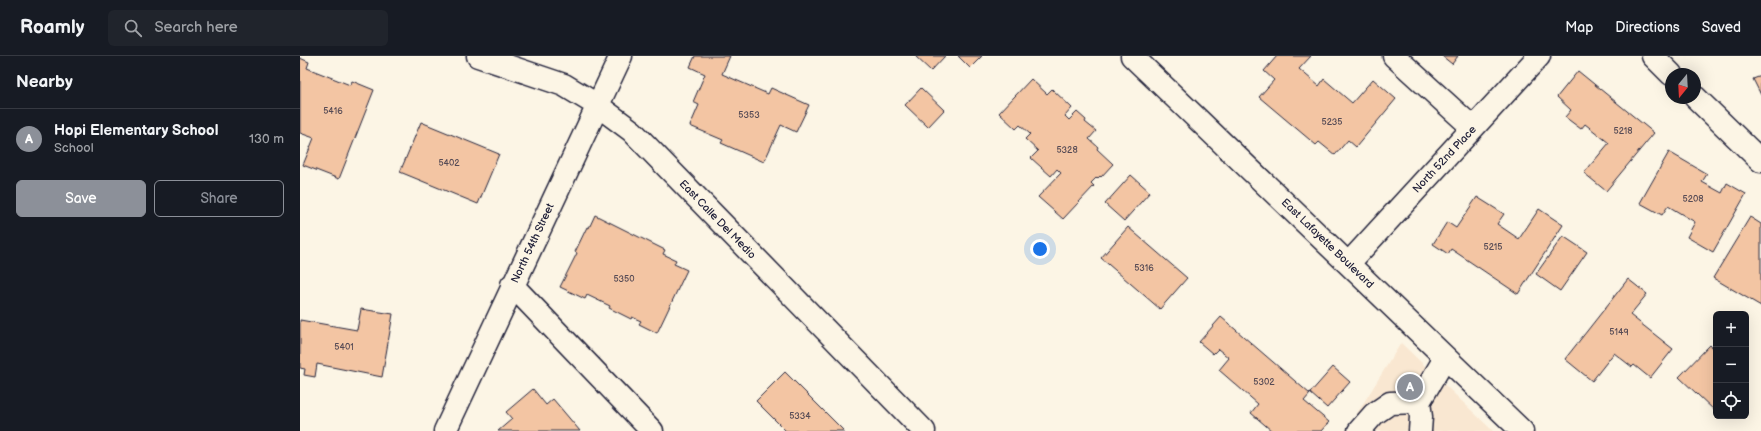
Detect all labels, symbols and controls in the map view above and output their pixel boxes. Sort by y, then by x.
search box [108,10,388,46]
text: Roamly [20,16,84,39]
icon: search [122,17,144,39]
text: Search here [154,18,238,37]
text: Map [1565,19,1593,36]
text: Directions [1615,19,1680,36]
text: Saved [1702,19,1741,36]
north arrow [1665,68,1701,104]
text: Nearby [16,72,73,92]
house number: 5416 [323,106,343,117]
house number: 5353 [738,110,760,121]
house number: 5235 [1322,117,1342,128]
text: Hopi Elementary School [54,121,218,140]
street label: North 52nd Place [1410,123,1479,196]
house number: 5218 [1613,126,1633,137]
text: A [25,131,33,147]
text: 130 m [249,131,284,147]
text: School [54,140,94,156]
house number: 5328 [1056,145,1078,156]
house number: 5402 [438,158,460,169]
street label: East Calle Del Medio [677,177,759,261]
button: Save [16,180,146,217]
button: Share [154,180,284,217]
house number: 5208 [1682,194,1704,205]
street label: East Lafayette Boulevard [1279,196,1377,291]
street label: North 54th Street [508,201,557,285]
your location [1030,239,1050,259]
house number: 5215 [1484,242,1502,253]
house number: 5316 [1134,263,1154,274]
house number: 5350 [613,274,635,285]
map controls [1713,311,1749,419]
button: + [1713,311,1749,347]
house number: 5149 [1609,327,1629,338]
house number: 5401 [334,342,354,353]
button: − [1713,347,1749,383]
pin: A [1397,372,1423,402]
house number: 5302 [1253,377,1275,388]
button: locate [1713,383,1749,419]
house number: 5334 [789,411,811,422]

